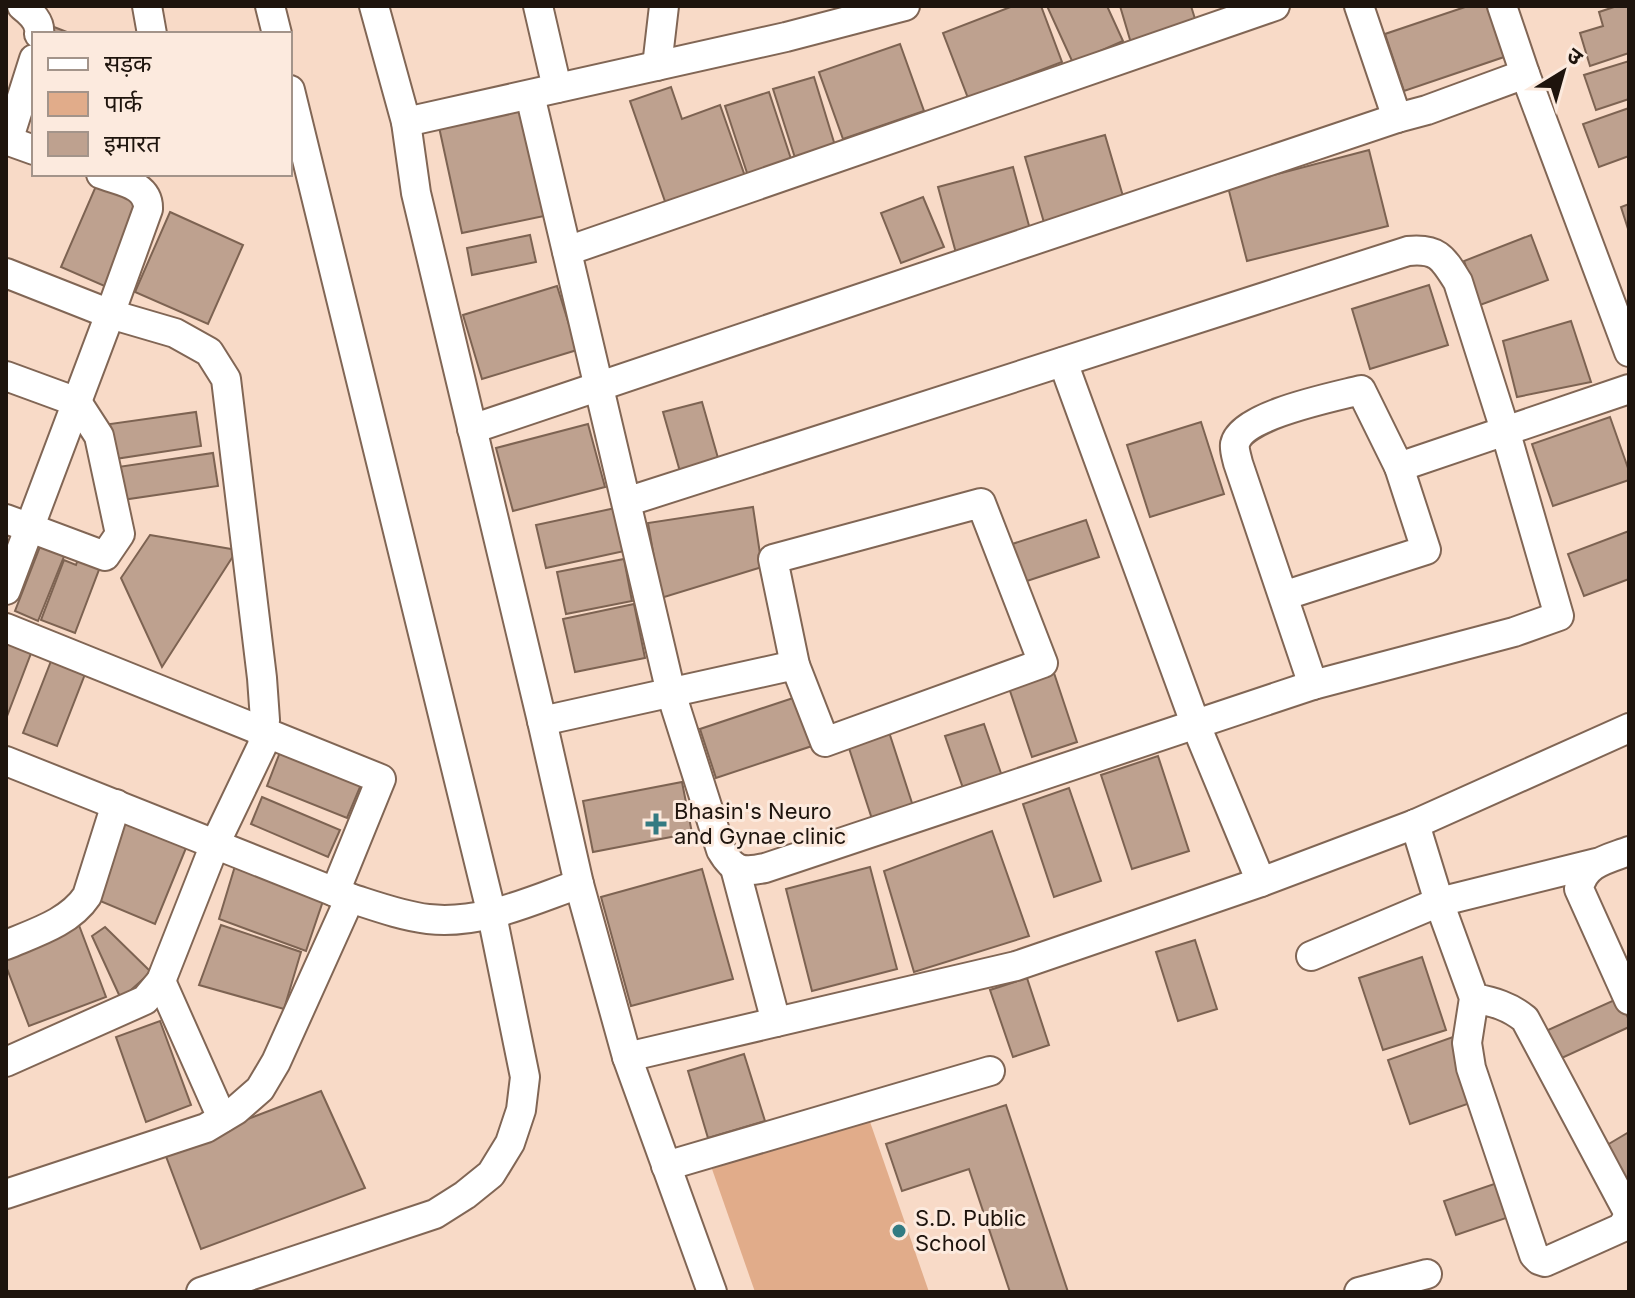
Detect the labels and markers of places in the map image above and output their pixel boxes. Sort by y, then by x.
place label: Bhasin's Neuro and Gynae clinic [674,798,846,849]
marker: Bhasin's Neuro and Gynae clinic [645,813,667,835]
place label: S.D. Public School [915,1205,1027,1256]
marker: S.D. Public School [890,1222,908,1240]

